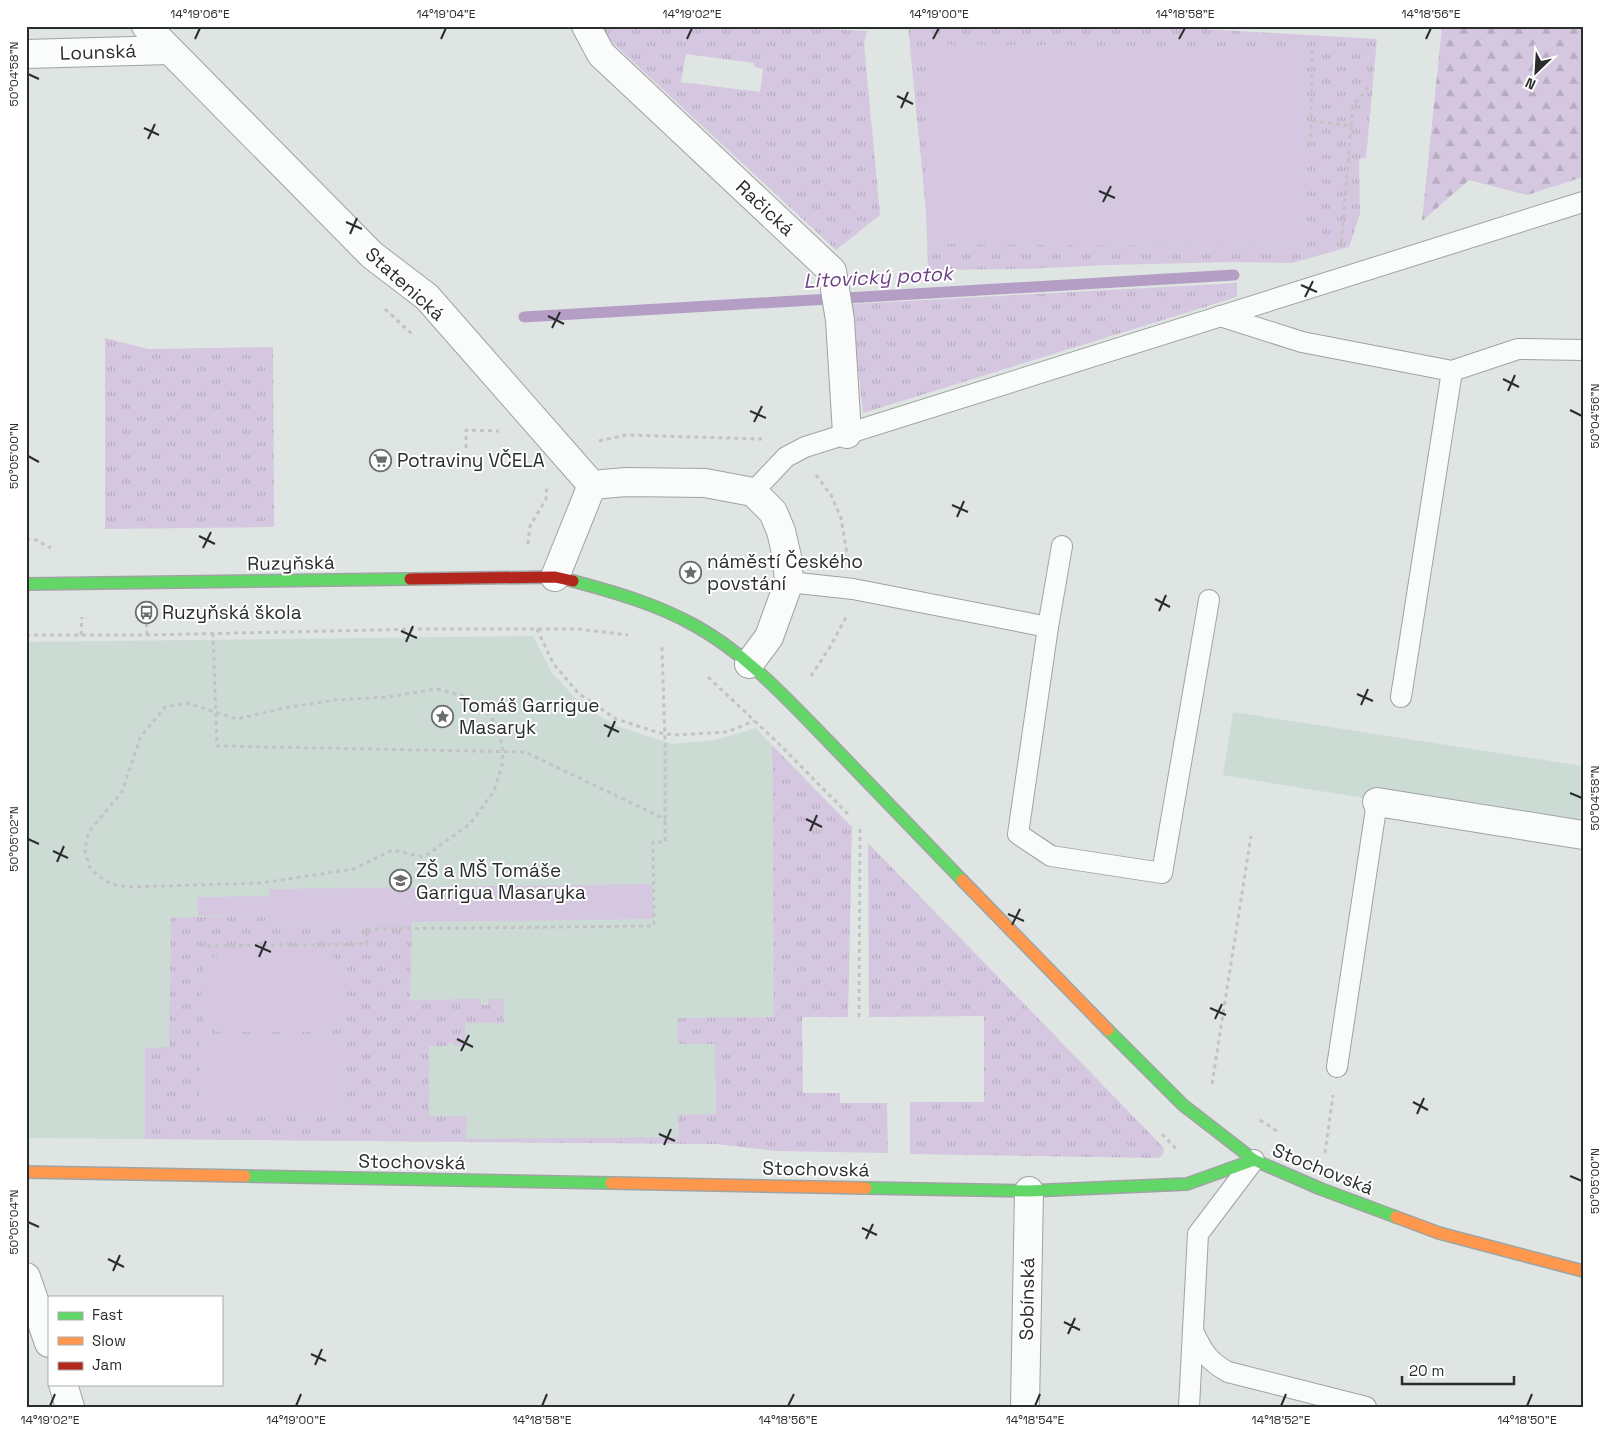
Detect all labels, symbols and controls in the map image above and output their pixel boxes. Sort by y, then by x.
text: 14°19'06"E [170,6,230,22]
text: 14°19'04"E [416,6,476,22]
text: 14°19'02"E [662,6,722,22]
text: 14°19'00"E [909,6,969,22]
text: 14°18'58"E [1155,6,1215,22]
text: 14°18'56"E [1402,6,1461,22]
street label: Lounská [59,38,137,66]
text: 50°04'58"N [6,42,22,106]
north arrow [1512,48,1562,98]
text: N [1522,74,1539,94]
street label: Račická [731,175,800,241]
street label: Statenická [360,242,450,326]
water label: Litovický potok [803,260,955,294]
text: 50°04'56"N [1587,384,1603,448]
text: 50°05'00"N [6,423,22,489]
supermarket icon: Potraviny VČELA [369,448,393,472]
place label: Potraviny VČELA [397,448,545,473]
place label: náměstí Českého povstání [707,549,863,596]
street label: Ruzyňská [247,550,335,576]
place icon: náměstí Českého povstání [679,560,703,584]
bus stop icon: Ruzyňská škola [134,600,158,624]
place label: Ruzyňská škola [162,600,302,625]
place label: Tomáš Garrigue Masaryk [459,693,600,740]
place icon: Tomáš Garrigue Masaryk [431,704,455,728]
text: 50°04'58"N [1587,766,1603,830]
text: 50°05'02"N [6,806,22,872]
place label: ZŠ a MŠ Tomáše Garrigua Masaryka [416,858,586,905]
school or university icon: ZŠ a MŠ Tomáše Garrigua Masaryka [388,869,412,893]
street label: Stochovská [1269,1137,1377,1201]
text: 50°05'00"N [1587,1148,1603,1214]
street label: Stochovská [358,1149,466,1175]
street label: Stochovská [762,1156,870,1182]
text: 50°05'04"N [6,1189,22,1255]
street label: Sobínská [1014,1257,1040,1341]
legend [48,1296,222,1386]
text: Fast [92,1305,123,1324]
text: Slow [92,1331,126,1350]
scale bar [1402,1353,1514,1385]
text: Jam [92,1355,122,1374]
text: 20 m [1409,1361,1444,1380]
text: 14°19'02"E [20,1412,80,1428]
text: 14°19'00"E [266,1412,326,1428]
text: 14°18'58"E [512,1412,572,1428]
text: 14°18'56"E [759,1412,818,1428]
text: 14°18'54"E [1006,1412,1065,1428]
text: 14°18'52"E [1252,1412,1311,1428]
text: 14°18'50"E [1497,1412,1557,1428]

